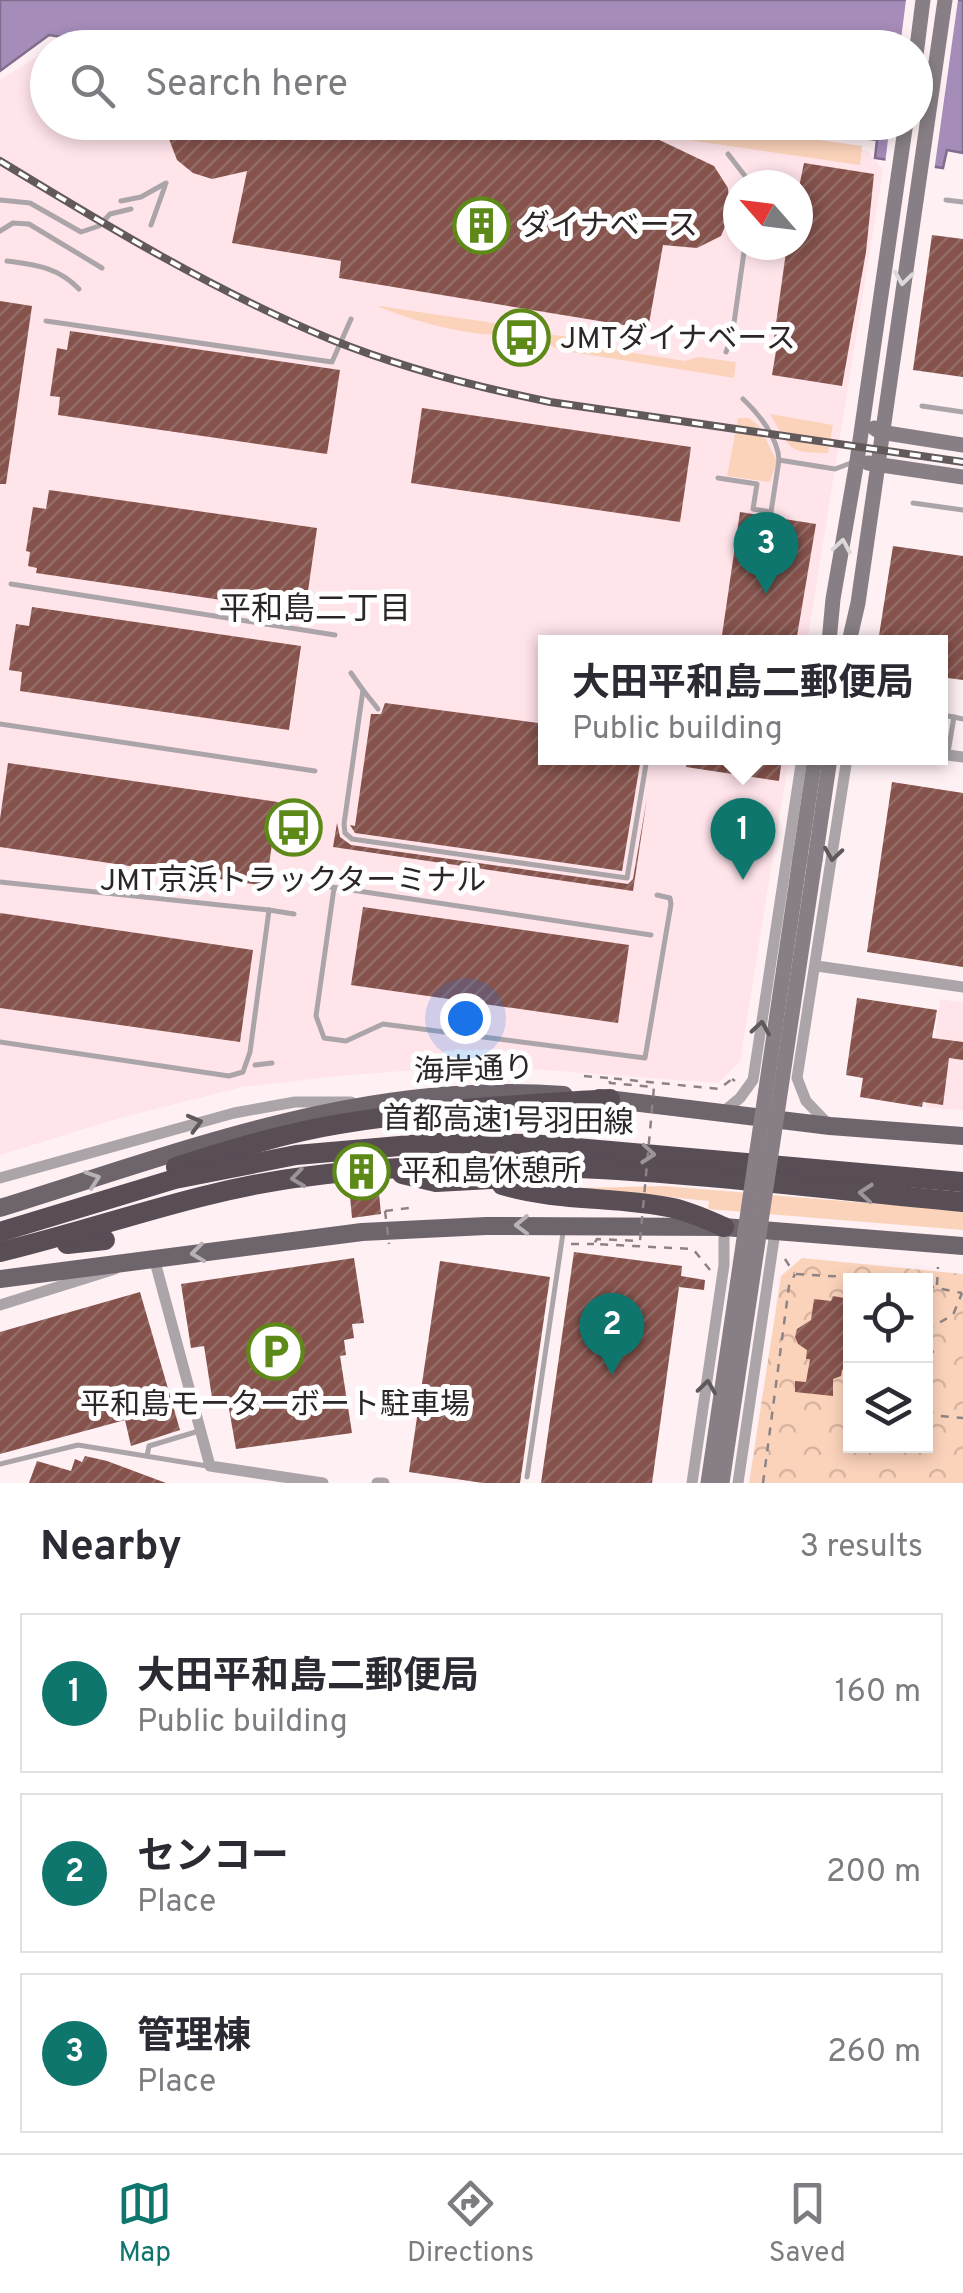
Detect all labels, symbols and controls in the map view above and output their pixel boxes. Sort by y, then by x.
search box [30,30,933,140]
icon: search [65,58,120,113]
text: Search here [145,61,348,110]
north arrow [723,170,813,260]
building icon: ダイナベース [451,195,511,255]
place label: ダイナベース [520,209,698,246]
one-way arrow [894,270,915,286]
bus stop icon: JMTダイナベース [491,308,551,368]
place label: JMTダイナベース [560,322,796,359]
pin: 3 [734,512,798,594]
one-way arrow [831,538,852,554]
district label: 平和島二丁目 [219,591,411,631]
popup [538,635,948,765]
text: 大田平和島二郵便局 [572,661,914,710]
text: Public building [572,710,783,750]
bus stop icon: JMT京浜トラックターミナル [263,798,323,858]
pin: 1 [710,798,776,880]
one-way arrow [823,846,844,862]
place label: JMT京浜トラックターミナル [100,864,486,901]
your location [440,993,491,1044]
one-way arrow [750,1019,771,1036]
street label: 海岸通り [413,1051,535,1092]
street label: 首都高速1号羽田線 [382,1102,634,1143]
one-way arrow [186,1114,203,1135]
building icon: 平和島休憩所 [332,1141,392,1201]
one-way arrow [641,1142,657,1164]
place label: 平和島休憩所 [401,1155,581,1192]
one-way arrow [289,1166,306,1187]
one-way arrow [83,1170,100,1191]
one-way arrow [858,1183,874,1205]
one-way arrow [514,1214,530,1236]
one-way arrow [190,1241,207,1262]
map controls [843,1273,933,1453]
button: locate [843,1273,933,1363]
pin: 2 [580,1292,644,1375]
parking icon: 平和島モーターボート駐車場 [245,1322,305,1382]
button: layers [843,1363,933,1453]
one-way arrow [695,1378,716,1395]
place label: 平和島モーターボート駐車場 [80,1388,470,1425]
text: Nearby [40,1522,182,1575]
text: 3 results [800,1528,923,1568]
text: 大田平和島二郵便局 [137,1654,479,1703]
text: 1 [68,1673,81,1713]
text: 160 m [835,1673,921,1713]
text: Public building [137,1703,348,1743]
text: センコー [137,1834,289,1883]
text: 2 [65,1853,84,1893]
text: 200 m [826,1853,921,1893]
text: Place [137,1883,216,1923]
text: 管理棟 [137,2014,251,2063]
text: 3 [65,2033,84,2073]
text: 260 m [827,2033,921,2073]
text: Place [137,2063,216,2103]
tab: Map [117,2176,172,2272]
tab: Directions [407,2176,534,2272]
tab: Saved [769,2176,846,2272]

